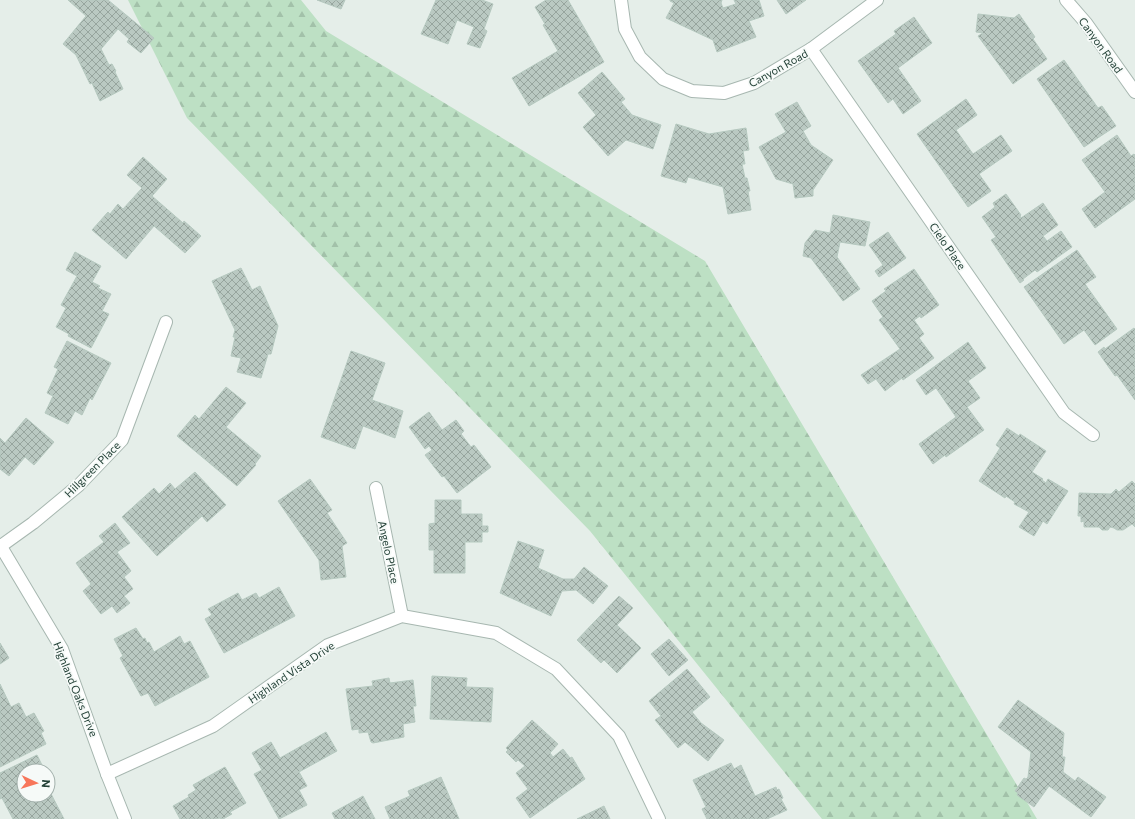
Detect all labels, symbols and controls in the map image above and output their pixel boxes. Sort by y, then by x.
street label: Canyon Road [1076,15,1126,75]
street label: Canyon Road [746,46,810,90]
street label: Cielo Place [927,220,969,272]
street label: Hillgreen Place [61,438,123,500]
street label: Angelo Place [376,519,402,585]
street label: Highland Vista Drive [246,638,337,706]
street label: Highland Oaks Drive [51,640,101,738]
north arrow [16,763,56,803]
text: N [40,779,53,788]

